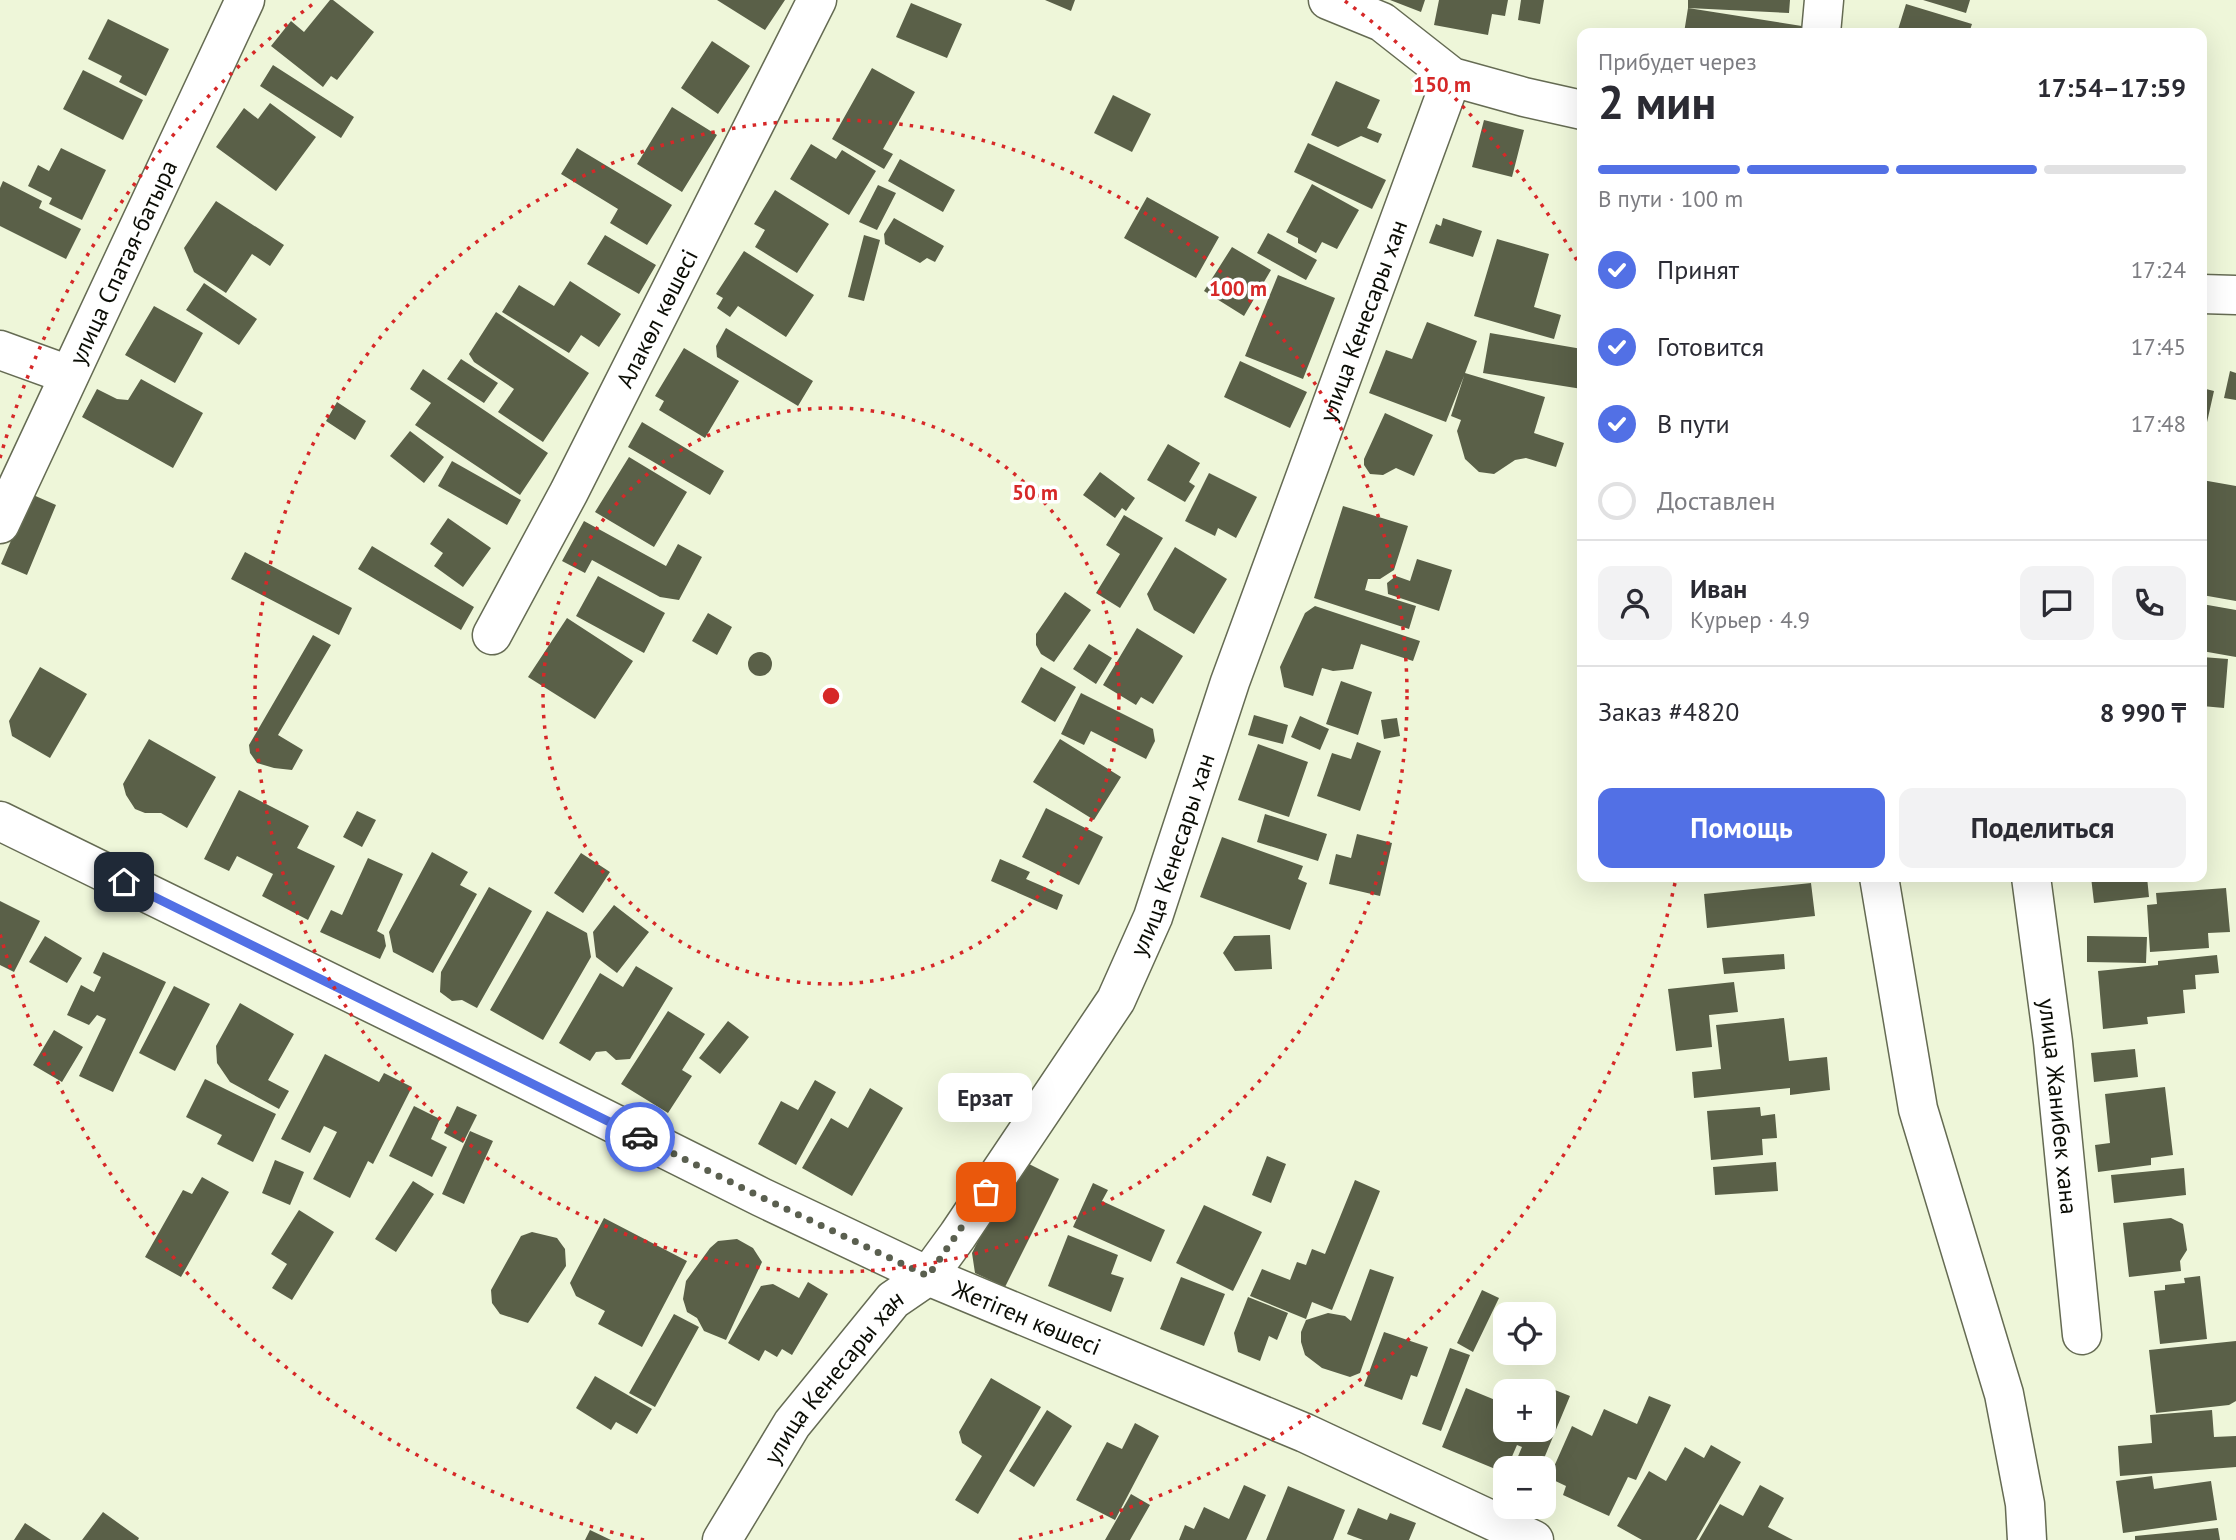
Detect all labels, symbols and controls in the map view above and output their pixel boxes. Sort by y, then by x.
text: Прибудет через [1598,47,1757,76]
text: 150 m [1413,71,1471,98]
text: 17:54–17:59 [2037,71,2186,104]
text: 2 мин [1598,72,1716,132]
street label: улица Спатая-батыра [61,155,184,370]
text: В пути · 100 m [1598,184,1743,213]
street label: улица Кенесары хан [1311,215,1414,426]
street label: Алакөл көшесі [609,244,704,393]
icon: check [1598,251,1636,289]
text: Принят [1657,253,1739,286]
text: 17:24 [2131,255,2186,284]
text: 100 m [1209,275,1267,302]
icon: check [1598,328,1636,366]
text: Готовится [1657,330,1764,363]
text: 17:45 [2131,332,2186,361]
icon: check [1598,405,1636,443]
text: В пути [1657,407,1730,440]
text: 17:48 [2131,409,2186,438]
text: 50 m [1012,479,1058,506]
text: Доставлен [1657,484,1776,517]
button: person [1598,566,1672,640]
button: chat [2020,566,2094,640]
button: phone [2112,566,2186,640]
text: Иван [1690,572,1747,605]
text: Курьер · 4.9 [1690,605,1810,634]
centre of rings [819,684,843,708]
text: Заказ #4820 [1598,695,1740,728]
text: 8 990 ₸ [2100,696,2186,729]
street label: улица Кенесары хан [1122,749,1221,961]
button: Помощь [1598,788,1885,868]
button: Поделиться [1899,788,2186,868]
pin [94,852,154,912]
icon: home [105,863,143,901]
street label: улица Жанибек хана [2032,996,2085,1216]
callout: Ерзат [939,1073,1033,1122]
text: Ерзат [957,1083,1013,1112]
courier [605,1102,675,1172]
icon: car [621,1118,659,1156]
pin [956,1162,1016,1222]
icon: bag [967,1173,1005,1211]
street label: Жетіген көшесі [947,1272,1106,1362]
street label: улица Кенесары хан [756,1282,909,1470]
map controls [1493,1302,1556,1519]
button: locate [1493,1302,1556,1365]
button: + [1493,1379,1556,1442]
button: − [1493,1456,1556,1519]

